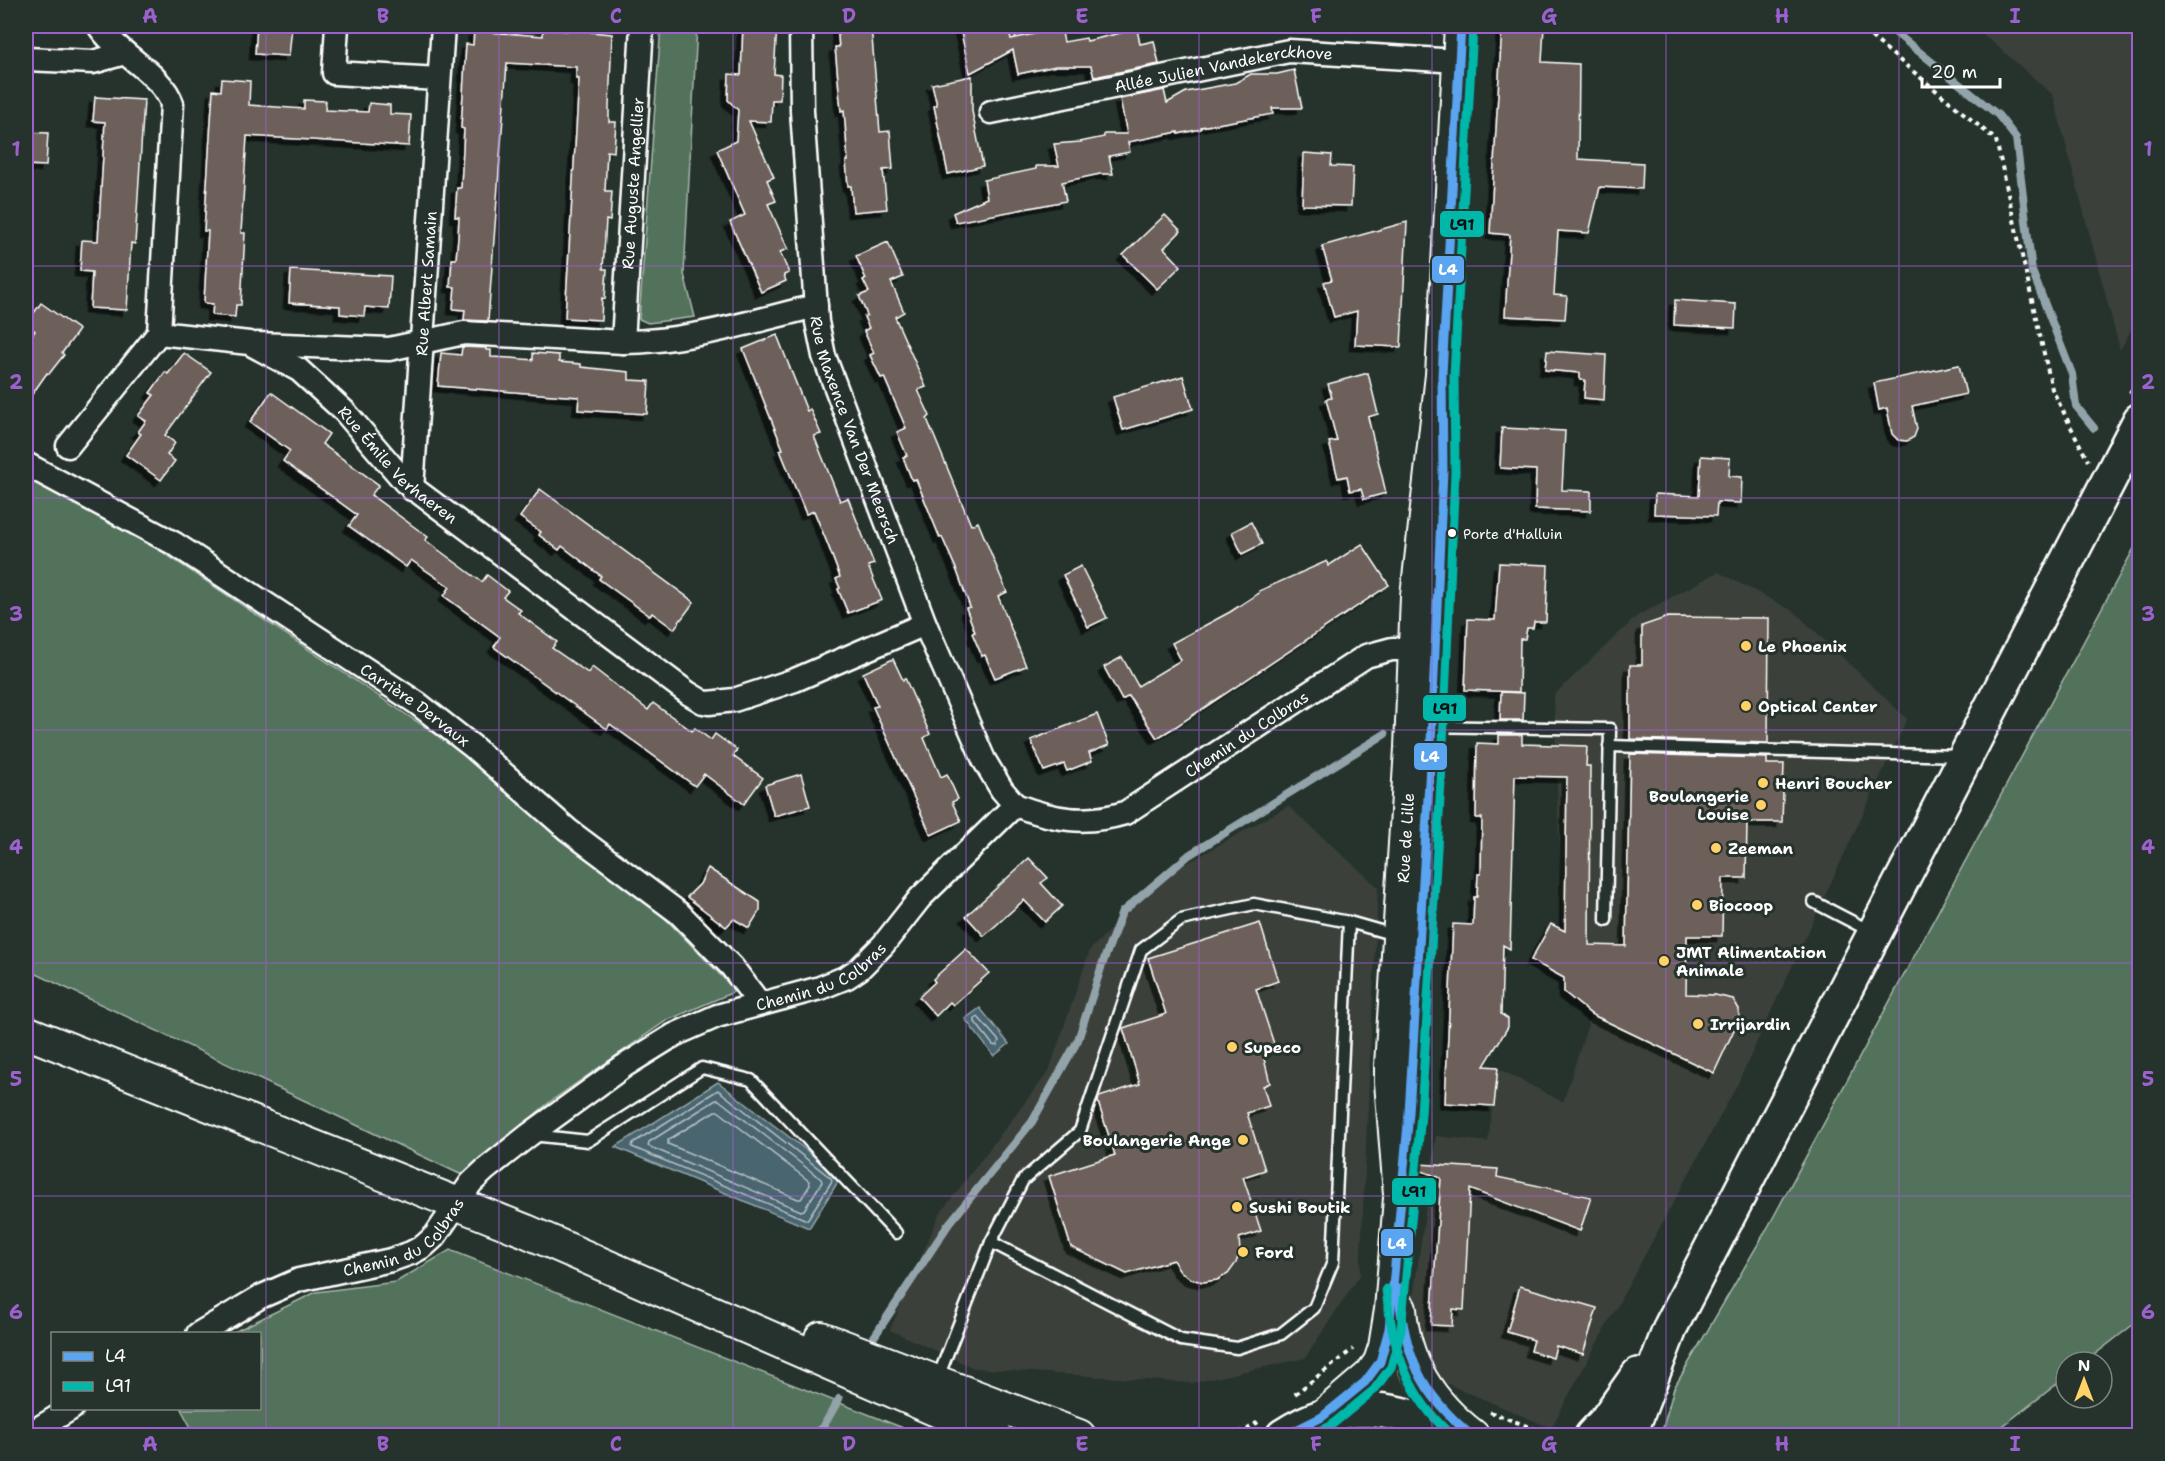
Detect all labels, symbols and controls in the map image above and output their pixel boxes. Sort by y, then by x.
text: A [142,3,158,29]
text: B [377,3,389,29]
text: C [610,3,622,29]
text: D [842,3,856,29]
text: E [1075,3,1089,29]
text: F [1310,3,1322,29]
text: G [1541,3,1557,29]
text: H [1775,3,1789,29]
text: I [2009,3,2021,29]
street label: Allée Julien Vandekerckhove [1112,41,1333,98]
scale bar [1922,51,2000,89]
text: 20 m [1931,60,1977,84]
street label: Rue Auguste Angellier [617,97,649,270]
text: 1 [11,136,21,162]
text: 1 [2143,136,2153,162]
street label: Rue Albert Samain [411,210,442,357]
line badge: L91 [1439,210,1485,238]
text: L91 [1450,214,1474,235]
line badge: L4 [1431,255,1465,284]
text: L4 [1438,259,1458,280]
street label: Rue Maxence Van Der Meersch [806,315,904,547]
text: 2 [9,369,23,395]
text: 2 [2141,369,2155,395]
street label: Rue Émile Verhaeren [333,402,462,529]
place label: Porte d'Halluin [1463,525,1563,543]
marker: Porte d'Halluin [1446,527,1458,539]
text: 3 [9,601,23,627]
text: 3 [2141,601,2155,627]
place label: Le Phoenix [1758,636,1847,657]
marker: Le Phoenix [1739,639,1753,653]
street label: Carrière Dervaux [356,659,474,751]
street label: Chemin du Colbras [1181,686,1313,782]
line badge: L91 [1422,694,1467,722]
place label: Optical Center [1758,696,1878,717]
text: L91 [1433,698,1457,719]
marker: Optical Center [1739,699,1753,713]
line badge: L4 [1413,742,1448,771]
text: L4 [1420,746,1440,767]
place label: Henri Boucher [1775,773,1893,794]
marker: Henri Boucher [1756,776,1770,790]
place label: Boulangerie Louise [1649,786,1749,825]
street label: Rue de Lille [1393,792,1419,884]
marker: Boulangerie Louise [1754,798,1768,812]
text: 4 [9,834,23,860]
text: 4 [2141,834,2155,860]
place label: Zeeman [1728,838,1794,859]
marker: Zeeman [1709,841,1723,855]
place label: Biocoop [1709,895,1774,916]
marker: Biocoop [1690,898,1704,912]
street label: Chemin du Colbras [754,938,891,1016]
place label: JMT Alimentation Animale [1676,942,1827,981]
marker: JMT Alimentation Animale [1657,954,1671,968]
place label: Irrijardin [1710,1014,1791,1035]
marker: Irrijardin [1691,1017,1705,1031]
place label: Supeco [1244,1037,1301,1058]
marker: Supeco [1225,1040,1239,1054]
text: 5 [10,1066,22,1092]
text: 5 [2142,1066,2154,1092]
place label: Boulangerie Ange [1083,1130,1231,1151]
marker: Boulangerie Ange [1236,1133,1250,1147]
line badge: L91 [1391,1177,1437,1206]
text: L91 [1402,1181,1426,1202]
street label: Chemin du Colbras [341,1194,469,1281]
place label: Sushi Boutik [1249,1197,1351,1218]
marker: Sushi Boutik [1230,1200,1244,1214]
line badge: L4 [1380,1228,1414,1257]
text: L4 [1387,1233,1407,1254]
place label: Ford [1255,1242,1294,1263]
marker: Ford [1236,1245,1250,1259]
text: 6 [9,1299,23,1325]
text: 6 [2141,1299,2155,1325]
legend [51,1332,261,1410]
text: L4 [105,1344,126,1368]
north arrow [2054,1350,2114,1410]
text: N [2078,1355,2090,1376]
text: L91 [105,1374,131,1398]
text: A [142,1431,158,1457]
text: B [377,1431,389,1457]
text: C [610,1431,622,1457]
text: D [842,1431,856,1457]
text: E [1075,1431,1089,1457]
text: F [1310,1431,1322,1457]
text: G [1541,1431,1557,1457]
text: H [1775,1431,1789,1457]
text: I [2009,1431,2021,1457]

